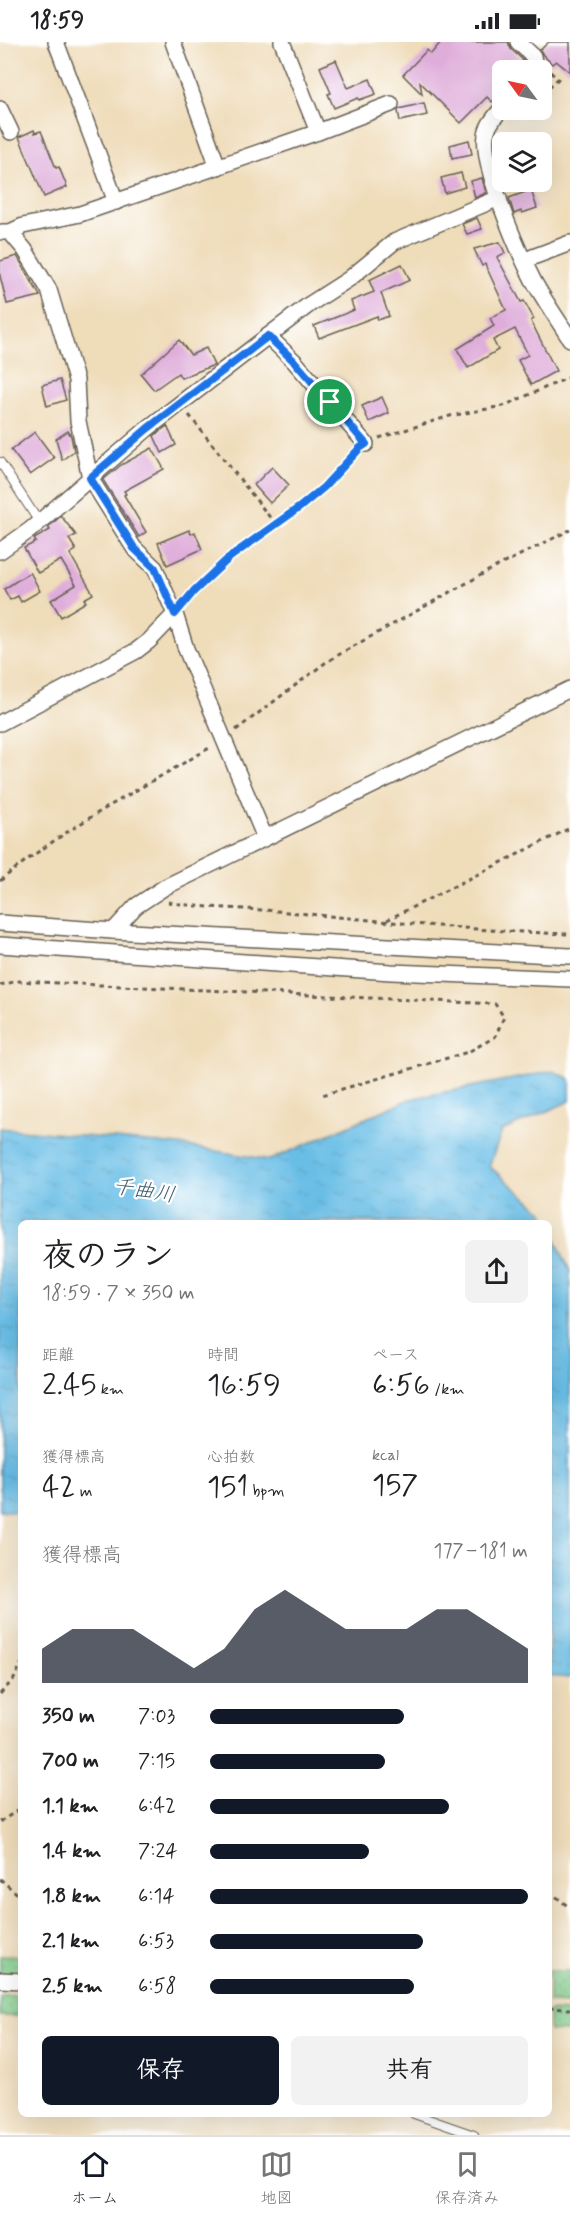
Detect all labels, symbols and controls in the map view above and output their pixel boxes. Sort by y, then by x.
text: 18:59 [30,7,84,35]
north arrow [492,60,552,120]
map controls [492,60,552,192]
button: layers [492,132,552,192]
pin [304,376,355,427]
icon: arrive [313,385,346,418]
water label: 千曲川 [111,1172,177,1210]
text: 夜のラン [42,1235,174,1279]
button: share [465,1240,528,1303]
text: 18:59 · 7 × 350 m [42,1280,195,1307]
text: 距離 [42,1345,74,1366]
text: 時間 [207,1345,239,1366]
text: ペース [372,1345,419,1366]
text: 2.45 [42,1366,96,1405]
text: 16:59 [207,1366,281,1405]
text: 6:56 [372,1366,430,1405]
text: km [96,1379,124,1400]
text: /km [430,1379,465,1400]
text: kcal [372,1445,399,1466]
text: 獲得標高 [42,1447,106,1468]
text: 心拍数 [207,1447,255,1468]
text: 157 [372,1466,418,1505]
text: 42 [42,1468,75,1507]
text: 151 [207,1468,248,1507]
text: m [75,1481,92,1502]
text: bpm [248,1481,285,1502]
text: 177–181 m [433,1538,528,1565]
text: 獲得標高 [42,1542,122,1569]
text: 350 m [42,1703,95,1730]
text: 7:03 [138,1703,175,1730]
text: 700 m [42,1748,99,1775]
text: 7:15 [138,1748,175,1775]
text: 1.1 km [42,1793,99,1820]
text: 6:42 [138,1793,176,1820]
text: 1.4 km [42,1838,101,1865]
text: 7:24 [138,1838,177,1865]
text: 1.8 km [42,1883,101,1910]
text: 6:14 [138,1883,175,1910]
text: 2.1 km [42,1928,99,1955]
text: 6:53 [138,1928,174,1955]
text: 2.5 km [42,1973,103,2000]
text: 6:58 [138,1973,177,2000]
button: 保存 [42,2036,279,2105]
button: 共有 [291,2036,528,2105]
tab: ホーム [71,2148,118,2209]
tab: 地図 [260,2148,293,2209]
tab: 保存済み [435,2148,499,2209]

